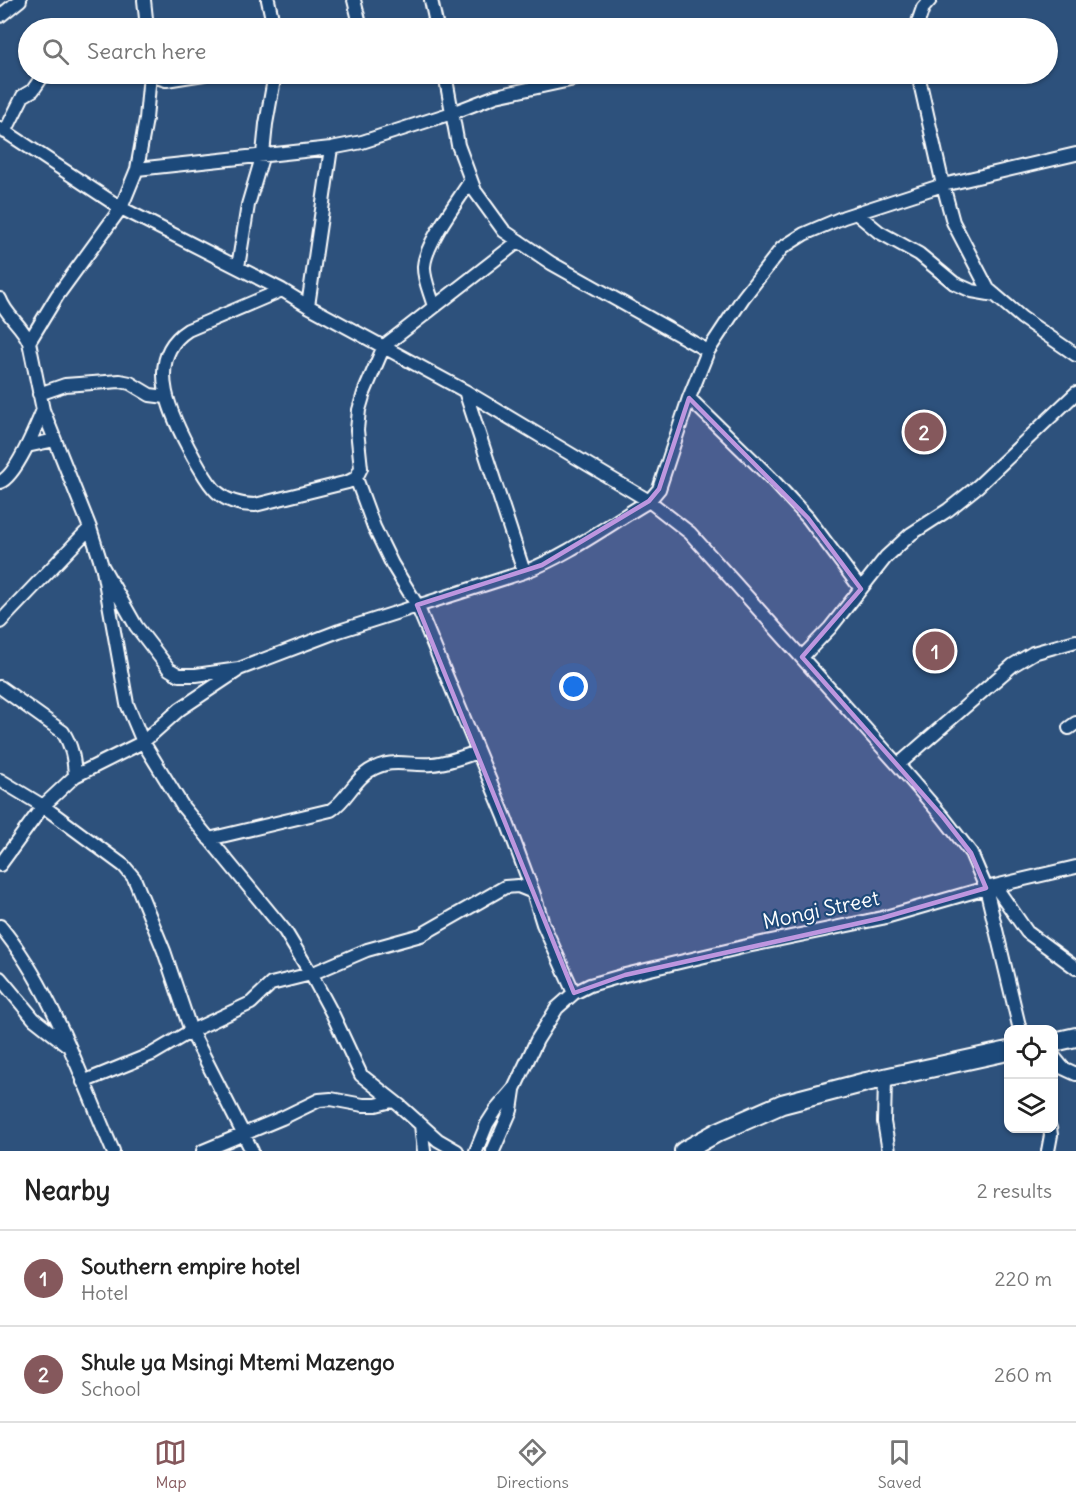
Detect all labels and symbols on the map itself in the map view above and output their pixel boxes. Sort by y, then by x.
pin: 2 [904,410,944,454]
pin: 1 [916,628,954,674]
your location [559,672,588,701]
street label: Mongi Street [760,884,882,935]

